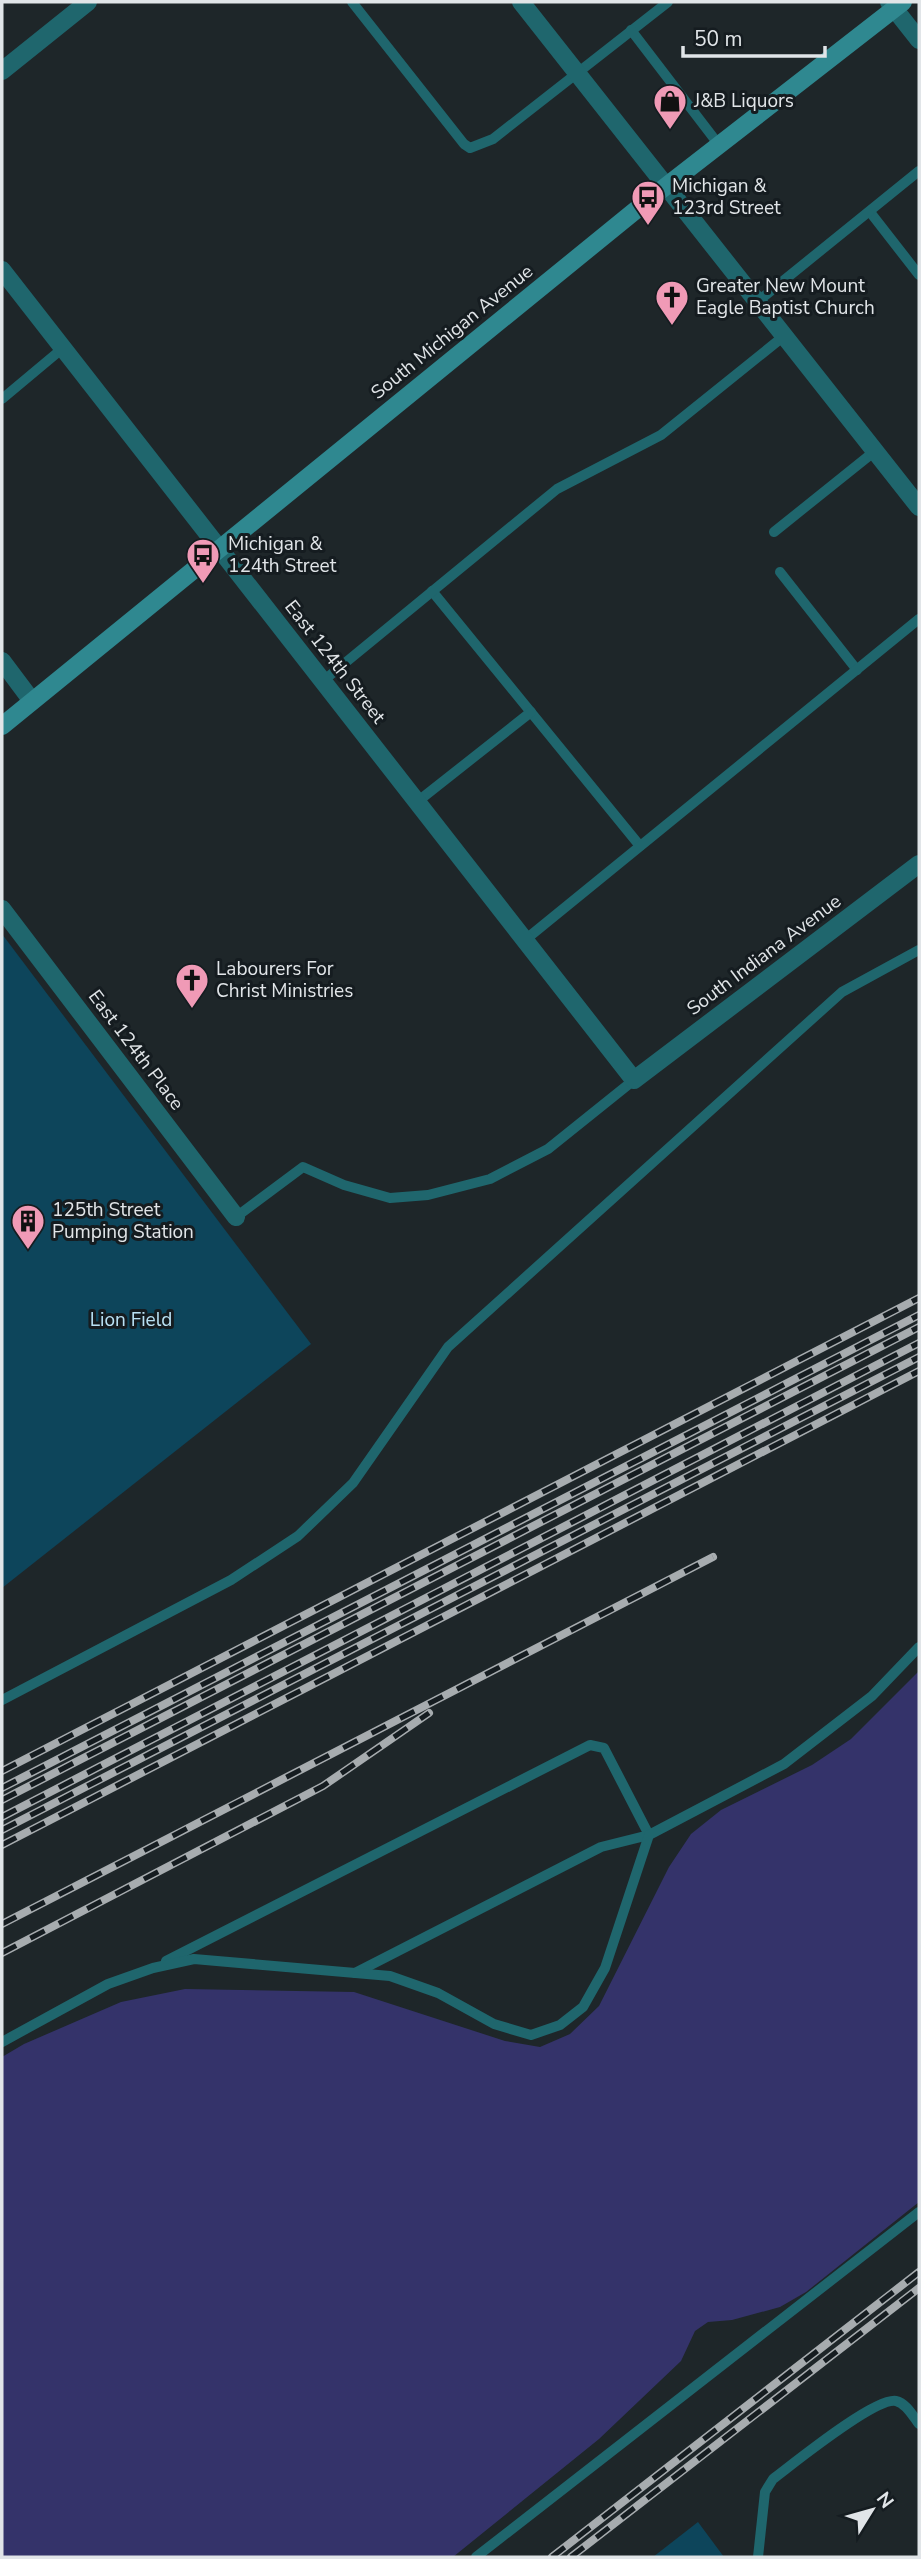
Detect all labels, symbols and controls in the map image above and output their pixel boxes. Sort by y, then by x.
scale bar [683,14,825,58]
text: 50 m [694,25,743,53]
shop icon: J&B Liquors [651,82,689,131]
place label: J&B Liquors [693,88,794,114]
place label: Michigan & 123rd Street [672,173,781,221]
bus stop icon: Michigan & 123rd Street [629,178,667,227]
street label: South Michigan Avenue [366,259,538,405]
place label: Greater New Mount Eagle Baptist Church [696,273,875,321]
church icon: Greater New Mount Eagle Baptist Church [653,278,691,327]
place label: Michigan & 124th Street [228,531,337,579]
bus stop icon: Michigan & 124th Street [184,536,222,585]
street label: East 124th Street [279,595,392,729]
street label: South Indiana Avenue [682,888,846,1022]
place label: Labourers For Christ Ministries [216,956,353,1004]
church icon: Labourers For Christ Ministries [173,961,211,1010]
street label: East 124th Place [82,984,190,1116]
place label: 125th Street Pumping Station [52,1197,194,1245]
building icon: 125th Street Pumping Station [9,1202,47,1251]
park label: Lion Field [90,1307,172,1333]
north arrow [837,2475,907,2545]
text: N [870,2487,899,2514]

